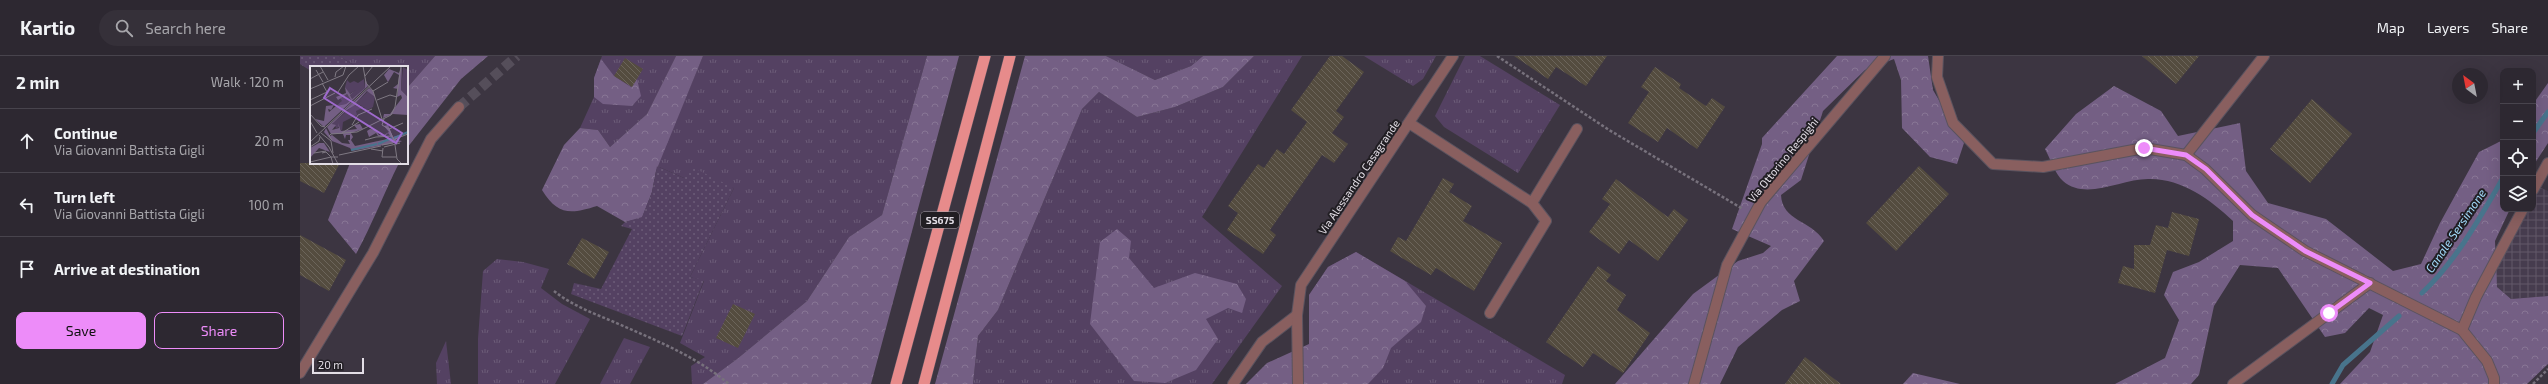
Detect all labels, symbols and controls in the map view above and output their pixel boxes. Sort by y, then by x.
search box [99,10,379,46]
text: Kartio [20,16,75,39]
icon: search [113,17,135,39]
text: Search here [145,19,226,37]
text: Map [2377,19,2405,36]
text: Layers [2427,19,2469,36]
text: Share [2491,19,2528,36]
inset map [310,66,408,164]
north arrow [2452,68,2488,104]
map controls [2500,68,2536,212]
button: + [2500,68,2536,104]
text: 2 min [16,72,59,92]
text: Walk · 120 m [211,74,284,90]
button: − [2500,104,2536,140]
street label: Via Ottorino Respighi [1745,115,1821,204]
street label: Via Alessandro Casagrande [1315,117,1402,237]
text: Continue [54,124,117,142]
icon: ahead [16,130,38,152]
text: 20 m [255,133,284,149]
route end [2135,139,2153,157]
button: locate [2500,140,2536,176]
text: Via Giovanni Battista Gigli [54,142,205,158]
button: layers [2500,176,2536,212]
water label: Canale Sersimone [2422,186,2489,275]
text: Turn left [54,188,115,206]
icon: left [16,194,38,216]
text: 100 m [249,197,284,213]
text: Via Giovanni Battista Gigli [54,206,205,222]
road number: SS675 [921,212,959,228]
icon: arrive [16,258,38,280]
text: Arrive at destination [54,260,200,278]
route start [2320,304,2338,322]
button: Save [16,312,146,349]
button: Share [154,312,284,349]
scale bar [312,356,364,375]
text: 20 m [318,358,343,371]

